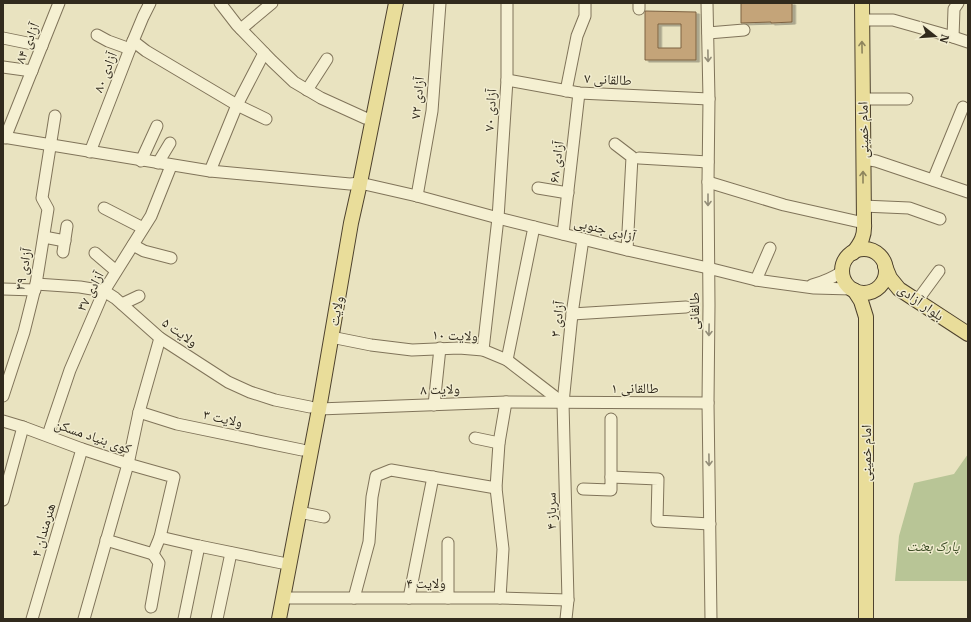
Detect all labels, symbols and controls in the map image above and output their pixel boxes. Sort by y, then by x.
north arrow [915,16,955,56]
street label: آزادی ۸۴ [11,20,43,66]
text: N [937,33,953,45]
one-way arrow [858,41,866,54]
street label: آزادی ۸۰ [89,49,121,95]
one-way arrow [704,49,712,62]
street label: طالقانی ۷ [584,69,632,89]
street label: آزادی ۷۲ [406,76,428,120]
street label: آزادی ۷۰ [480,88,500,132]
street label: امام خمینی [854,101,873,159]
street label: آزادی ۶۸ [544,139,568,184]
one-way arrow [859,171,867,184]
one-way arrow [704,193,712,206]
street label: آزادی جنوبی [572,213,638,245]
street label: آزادی ۳۹ [10,246,36,291]
street label: آزادی ۳۷ [72,268,108,314]
street label: بلوار آزادی [894,280,948,324]
street label: طالقانی [685,292,703,330]
street label: ولایت [325,295,347,327]
street label: آزادی ۳ [546,300,568,338]
street label: ولایت ۵ [159,313,201,351]
one-way arrow [705,323,713,336]
street label: ولایت ۱۰ [432,325,478,345]
street label: ولایت ۸ [420,379,460,399]
street label: طالقانی ۱ [611,379,659,397]
street label: ولایت ۳ [202,405,244,431]
street label: کوی بنیاد مسکن [52,414,134,458]
street label: امام خمینی [857,425,876,481]
one-way arrow [705,453,713,466]
street label: سرباز ۴ [542,492,560,530]
street label: هنرمندان ۴ [27,501,59,559]
park label: پارک بعثت [907,537,960,555]
street label: ولایت ۴ [406,574,446,592]

